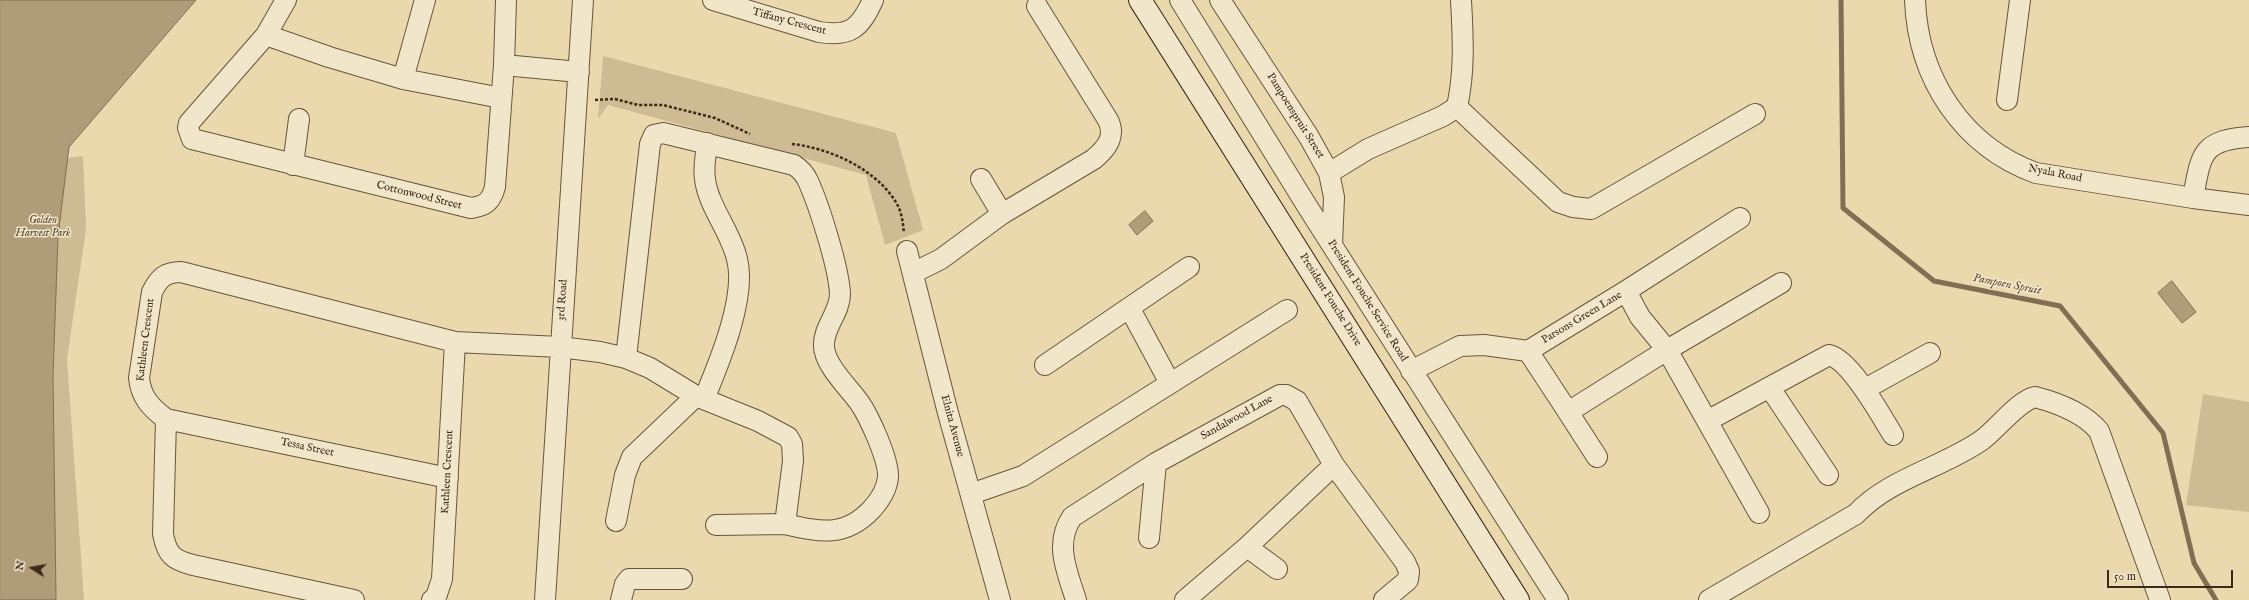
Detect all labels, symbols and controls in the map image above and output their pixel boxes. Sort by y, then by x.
street label: Tiffany Crescent [751,6,827,38]
street label: Pampoenspruit Street [1263,71,1327,161]
street label: Nyala Road [2027,162,2083,186]
street label: Cottonwood Street [375,179,463,213]
park label: Golden Harvest Park [16,214,70,240]
street label: President Fouche Service Road [1324,238,1410,364]
street label: President Fouche Drive [1296,251,1364,349]
water label: Pampoen Spruit [1972,271,2042,299]
street label: 3rd Road [555,279,571,321]
street label: Parsons Green Lane [1539,289,1625,347]
street label: Kathleen Crescent [134,298,158,382]
street label: Elnita Avenue [937,393,967,459]
street label: Sandalwood Lane [1199,393,1275,443]
street label: Kathleen Crescent [439,430,457,514]
street label: Tessa Street [279,436,335,460]
north arrow [12,548,52,588]
text: N [12,560,28,572]
scale bar [2109,562,2235,588]
text: 50 m [2114,569,2136,584]

